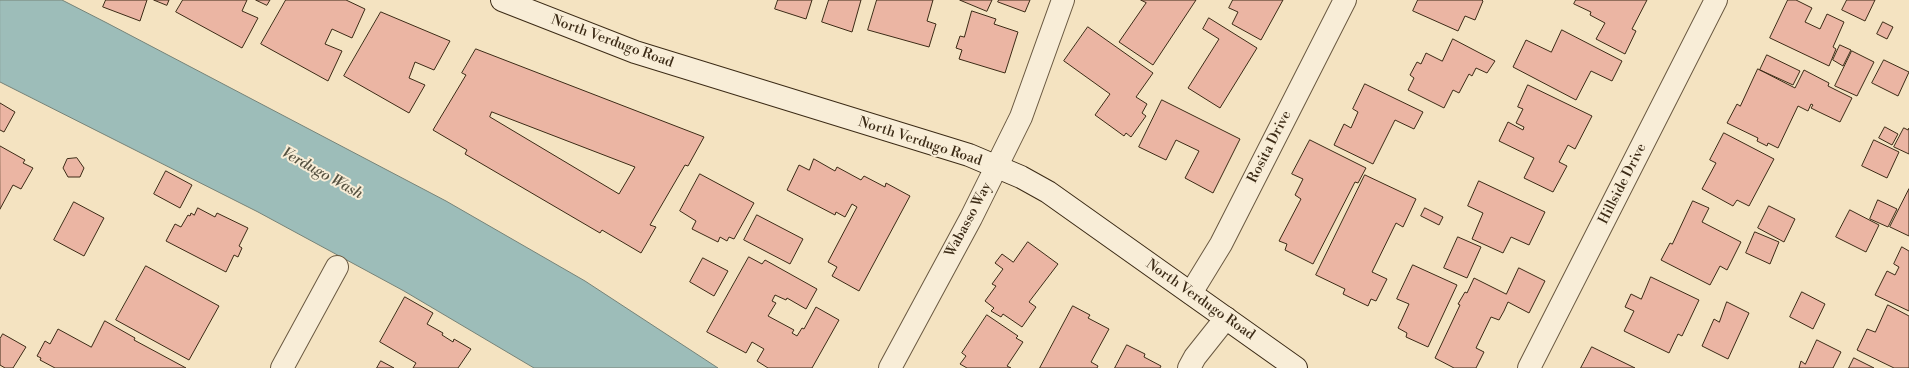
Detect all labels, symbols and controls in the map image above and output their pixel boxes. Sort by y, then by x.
street label: North Verdugo Road [548,12,676,72]
street label: Rosita Drive [1245,108,1295,186]
street label: North Verdugo Road [856,114,984,170]
street label: Hillside Drive [1595,141,1651,227]
water label: Verdugo Wash [278,144,366,204]
street label: Wabasso Way [942,180,996,260]
street label: North Verdugo Road [1142,256,1258,344]

